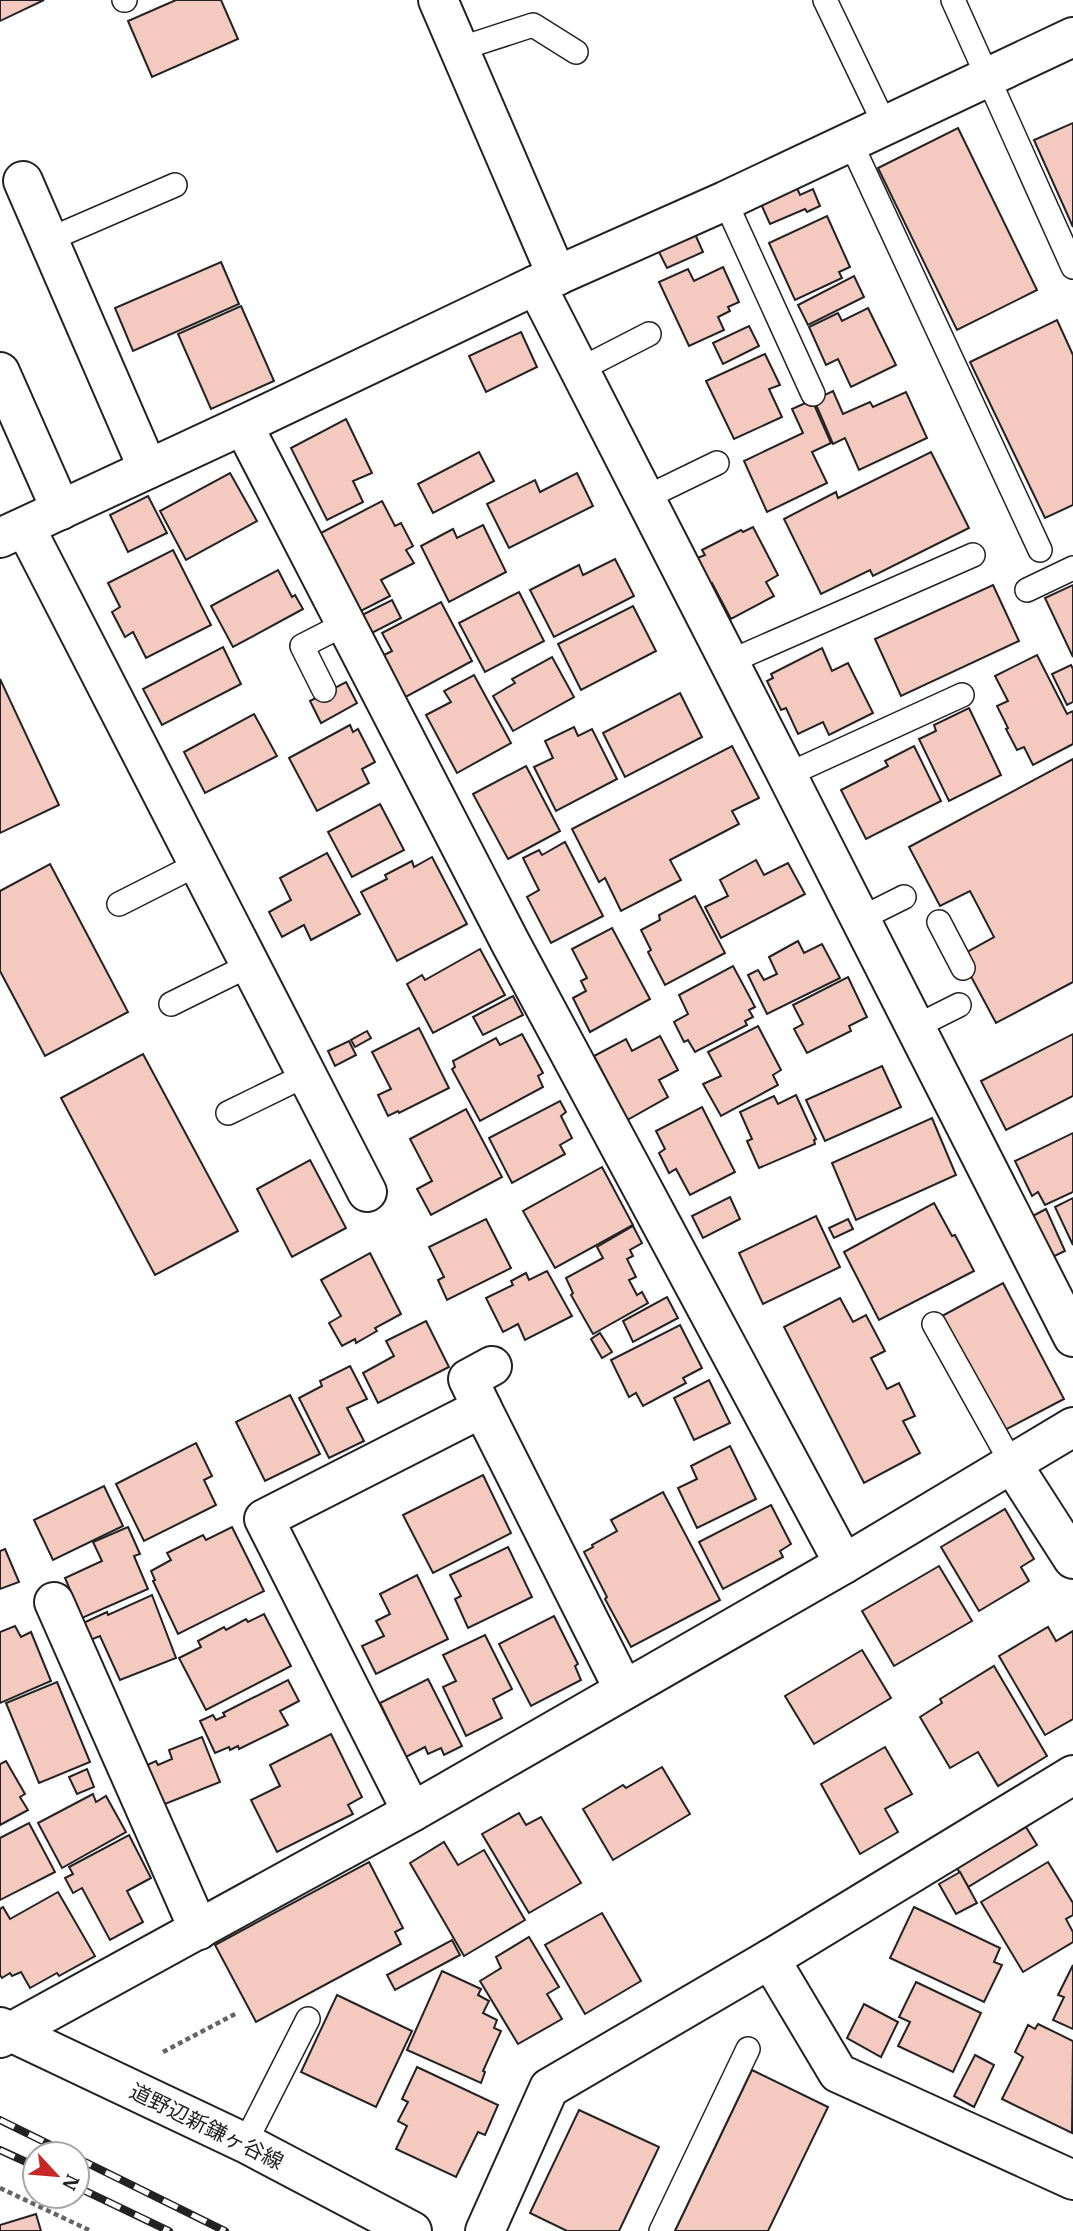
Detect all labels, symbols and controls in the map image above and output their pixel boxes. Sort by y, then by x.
street label: 道野辺新鎌ヶ谷線 [125,2077,289,2175]
north arrow [21,2140,91,2210]
text: N [57,2170,85,2194]

